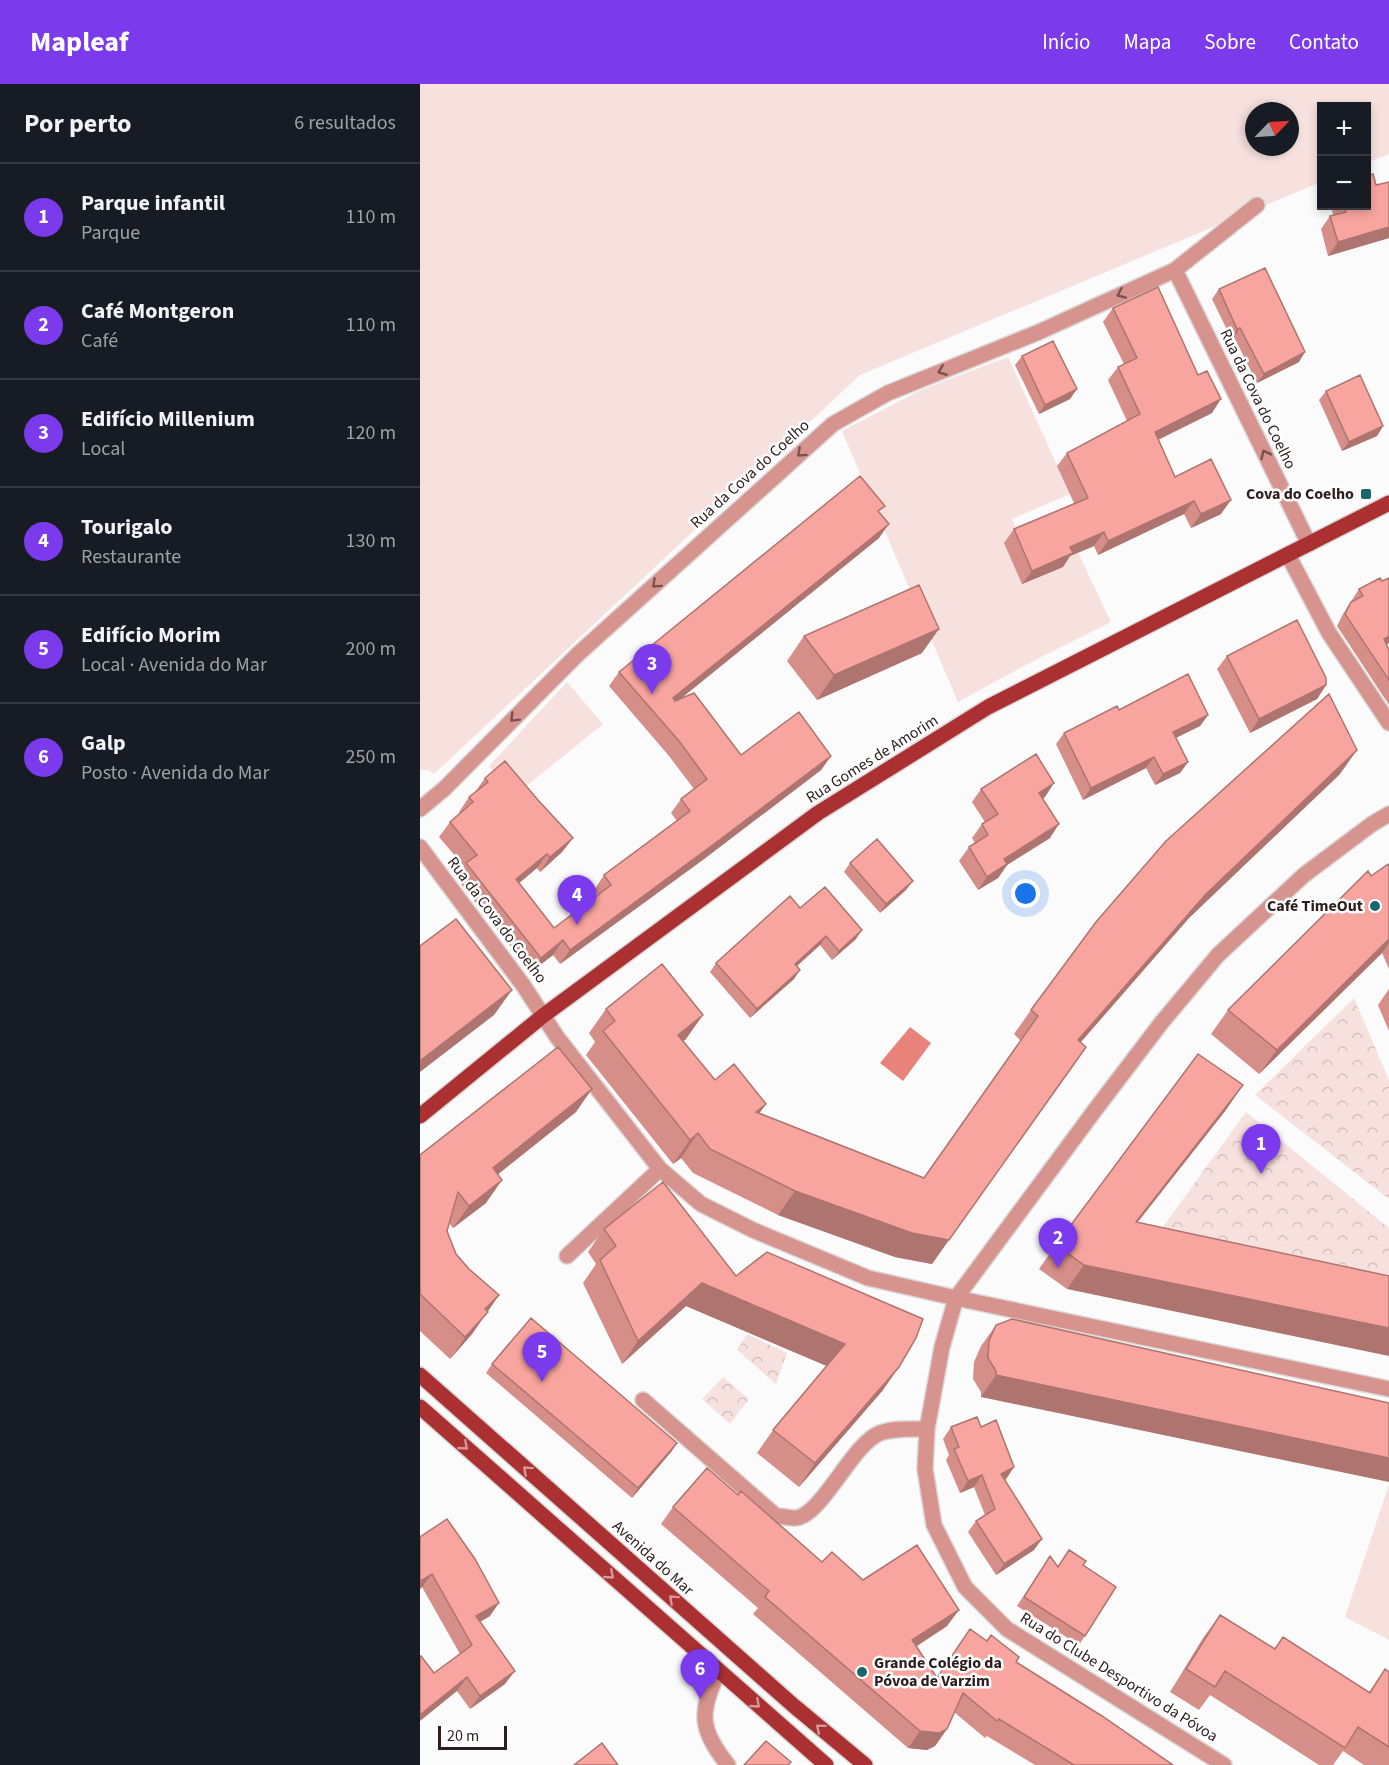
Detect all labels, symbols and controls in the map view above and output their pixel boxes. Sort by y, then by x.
text: Mapleaf [30,22,129,62]
text: Início [1042,27,1090,57]
text: Mapa [1123,27,1171,57]
text: Sobre [1204,27,1256,57]
text: Contato [1289,27,1359,57]
north arrow [1245,102,1299,156]
map controls [1317,102,1371,210]
button: + [1317,102,1371,156]
text: Por perto [24,105,132,142]
text: 6 resultados [294,109,396,137]
button: − [1317,156,1371,210]
text: Parque infantil [81,187,225,219]
text: 1 [38,203,49,231]
text: 110 m [346,203,396,231]
text: Parque [81,219,140,247]
one-way arrow [1117,287,1128,299]
text: Café Montgeron [81,295,234,327]
text: 2 [38,311,49,339]
text: 110 m [346,311,396,339]
street label: Rua da Cova do Coelho [1215,325,1301,473]
text: Café [81,327,118,355]
one-way arrow [937,364,948,376]
text: Edifício Millenium [81,403,255,435]
street label: Rua da Cova do Coelho [686,415,814,533]
text: 3 [38,419,49,447]
text: 120 m [346,419,396,447]
text: Local [81,435,125,463]
one-way arrow [797,446,807,457]
one-way arrow [1260,449,1272,460]
place label: Cova do Coelho [1246,483,1354,505]
marker: Cova do Coelho [1359,487,1373,501]
text: Tourigalo [81,511,173,543]
text: 4 [38,527,49,555]
text: 130 m [346,527,396,555]
text: Restaurante [81,543,181,571]
one-way arrow [652,577,663,588]
text: Edifício Morim [81,619,221,651]
text: 5 [38,635,49,663]
text: 200 m [346,635,396,663]
pin: 3 [632,644,672,694]
text: Local · Avenida do Mar [81,651,267,679]
street label: Rua Gomes de Amorim [802,709,942,809]
one-way arrow [511,710,522,721]
text: Galp [81,727,126,759]
text: 6 [38,743,49,771]
text: 250 m [346,743,396,771]
text: Posto · Avenida do Mar [81,759,269,787]
street label: Rua da Cova do Coelho [442,852,552,988]
pin: 4 [558,876,596,925]
your location [1011,879,1040,908]
place label: Café TimeOut [1267,895,1363,917]
marker: Café TimeOut [1368,899,1382,913]
pin: 1 [1242,1124,1280,1174]
pin: 2 [1038,1218,1078,1268]
pin: 5 [522,1332,562,1382]
one-way arrow [457,1438,468,1449]
one-way arrow [523,1466,534,1477]
street label: Avenida do Mar [607,1515,699,1601]
one-way arrow [603,1568,614,1579]
one-way arrow [669,1595,680,1606]
street label: Rua do Clube Desportivo da Póvoa [1016,1607,1222,1747]
pin: 6 [680,1650,720,1699]
place label: Grande Colégio da Póvoa de Varzim [874,1652,1002,1692]
marker: Grande Colégio da Póvoa de Varzim [855,1665,869,1679]
one-way arrow [749,1697,760,1708]
scale bar [438,1723,507,1750]
one-way arrow [816,1724,827,1735]
text: 20 m [447,1725,479,1747]

